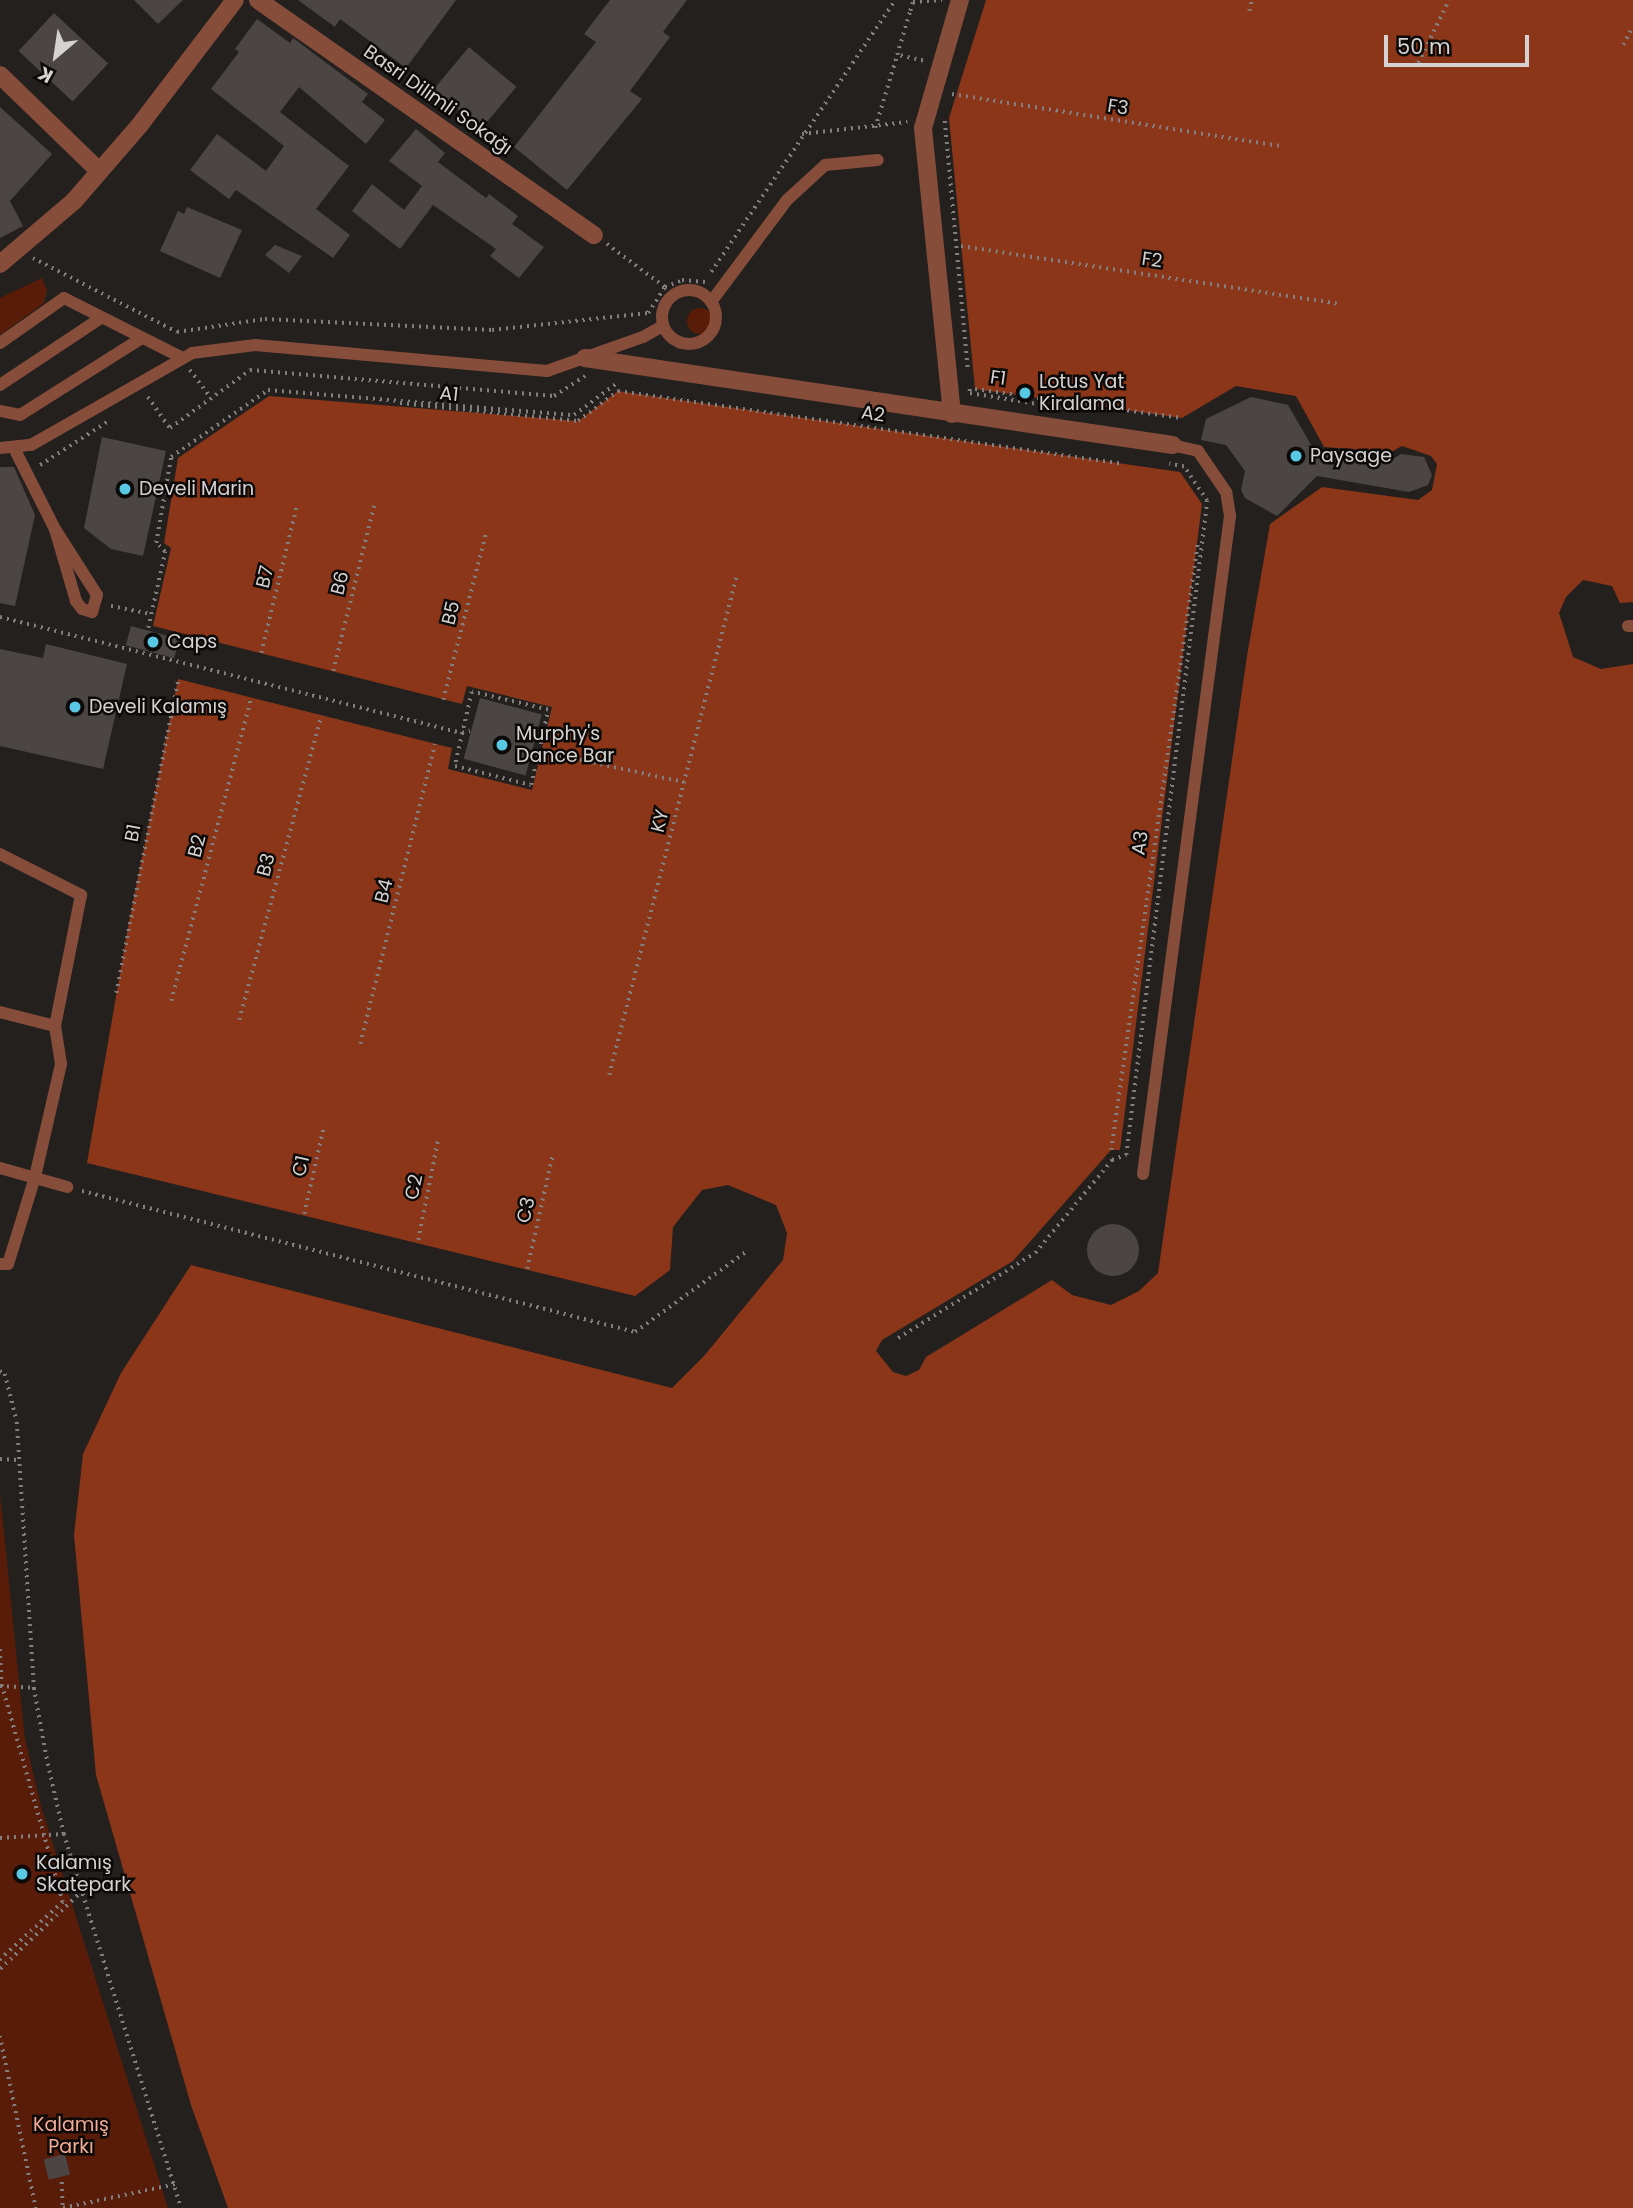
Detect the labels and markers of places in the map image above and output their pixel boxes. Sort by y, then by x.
place label: Lotus Yat Kiralama [1039,371,1125,415]
marker: Lotus Yat Kiralama [1017,385,1033,401]
place label: Paysage [1310,445,1392,467]
marker: Paysage [1288,448,1304,464]
place label: Develi Marin [139,478,254,500]
marker: Develi Marin [117,481,133,497]
place label: Caps [167,631,217,653]
marker: Caps [145,634,161,650]
place label: Develi Kalamış [89,696,227,718]
marker: Develi Kalamış [67,699,83,715]
place label: Murphy's Dance Bar [516,723,614,767]
marker: Murphy's Dance Bar [494,737,510,753]
place label: Kalamış Skatepark [36,1852,131,1896]
marker: Kalamış Skatepark [14,1866,30,1882]

